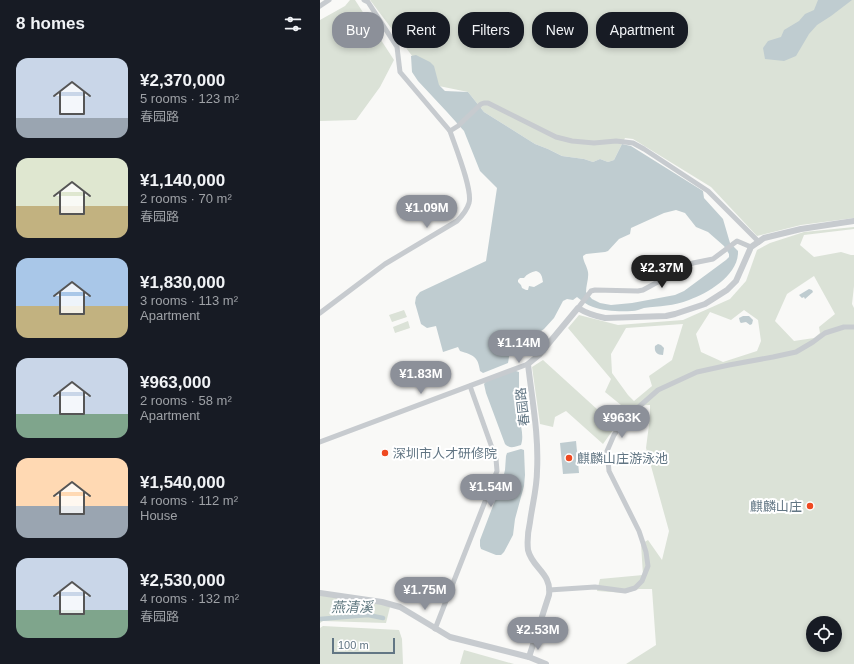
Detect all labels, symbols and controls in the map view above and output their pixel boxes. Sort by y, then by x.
chip: Buy [332,12,384,48]
chip: Rent [392,12,450,48]
chip: Filters [458,12,524,48]
chip: New [532,12,588,48]
chip: Apartment [596,12,688,48]
icon: filters [282,13,304,35]
text: 8 homes [16,14,85,33]
text: ¥2,370,000 [140,71,225,90]
icon: home [48,74,96,122]
text: 5 rooms · 123 m² [140,91,239,106]
text: 春园路 [140,109,179,124]
text: ¥1,140,000 [140,171,225,190]
icon: home [48,174,96,222]
text: 2 rooms · 70 m² [140,191,232,206]
pin: ¥1.09M [394,195,460,229]
text: ¥1.09M [405,200,449,215]
text: 春园路 [140,209,179,224]
pin: ¥2.37M [629,255,695,289]
text: ¥2.37M [640,260,684,275]
text: ¥1,830,000 [140,273,225,292]
icon: home [48,274,96,322]
text: 3 rooms · 113 m² [140,293,238,308]
text: Apartment [140,308,200,323]
pin: ¥1.14M [486,330,552,364]
text: ¥1.14M [497,335,541,350]
pin: ¥1.83M [388,361,454,395]
text: ¥1.83M [399,366,443,381]
text: ¥963,000 [140,373,211,392]
icon: home [48,374,96,422]
street label: 春园路 [513,387,532,427]
text: 2 rooms · 58 m² [140,393,232,408]
pin: ¥963K [594,405,650,439]
text: Apartment [140,408,200,423]
text: ¥963K [603,410,641,425]
place label: 深圳市人才研修院 [393,446,497,461]
marker: 深圳市人才研修院 [380,448,390,458]
place label: 麒麟山庄游泳池 [577,451,668,466]
marker: 麒麟山庄游泳池 [564,453,574,463]
text: ¥1,540,000 [140,473,225,492]
icon: home [48,474,96,522]
pin: ¥1.54M [458,474,524,508]
text: ¥1.54M [469,479,513,494]
text: 4 rooms · 112 m² [140,493,238,508]
place label: 麒麟山庄 [750,499,802,514]
marker: 麒麟山庄 [805,501,815,511]
text: House [140,508,178,523]
text: ¥2,530,000 [140,571,225,590]
icon: home [48,574,96,622]
pin: ¥1.75M [392,577,458,611]
text: ¥1.75M [403,582,447,597]
text: 4 rooms · 132 m² [140,591,239,606]
water label: 燕清溪 [331,599,375,615]
text: 春园路 [140,609,179,624]
map controls [806,616,842,652]
button: locate [806,616,842,652]
pin: ¥2.53M [505,617,571,651]
text: ¥2.53M [516,622,560,637]
scale bar [332,636,395,655]
text: 100 m [338,639,369,651]

